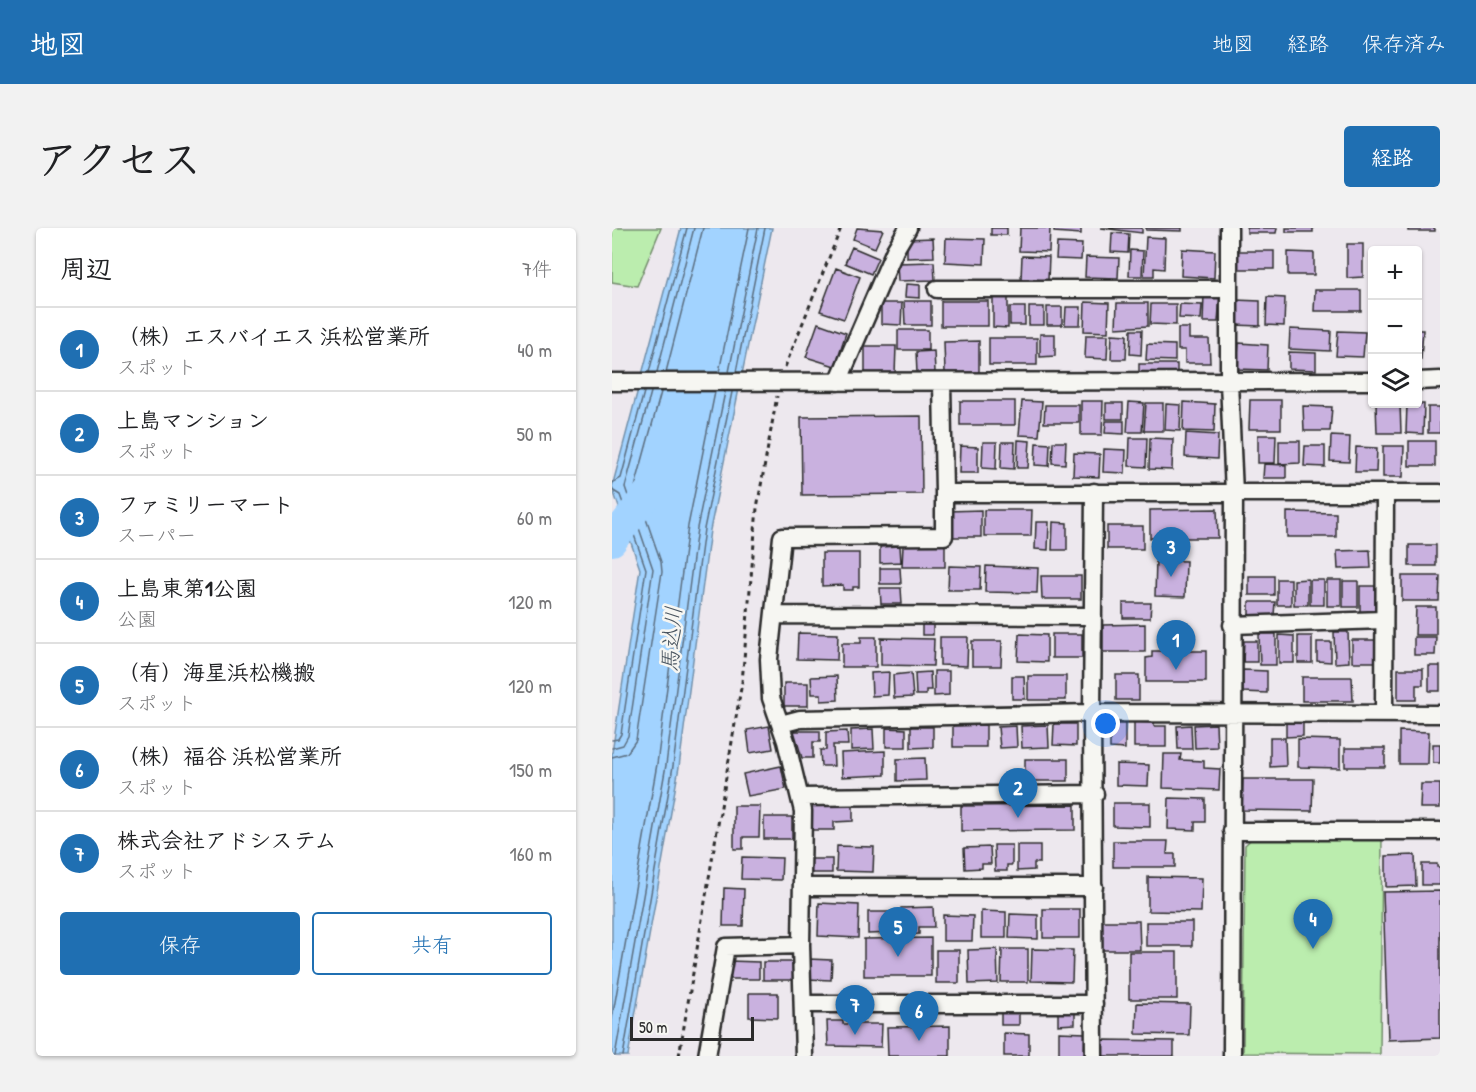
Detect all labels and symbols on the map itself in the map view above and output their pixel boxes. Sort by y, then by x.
pin: 3 [1152,528,1190,577]
water label: 馬込川 [654,605,688,673]
pin: 1 [1156,620,1196,670]
your location [1091,709,1120,738]
pin: 2 [998,768,1038,818]
pin: 4 [1294,900,1332,949]
pin: 5 [878,908,918,957]
pin: 7 [836,986,874,1035]
pin: 6 [900,992,938,1041]
scale bar [630,1014,754,1042]

